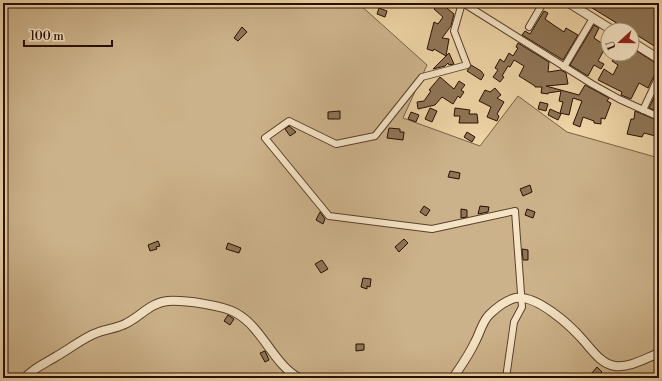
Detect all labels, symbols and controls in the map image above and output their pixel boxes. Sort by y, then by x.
scale bar [24,22,112,48]
north arrow [600,22,640,62]
text: 100 m [30,29,64,44]
text: U [603,38,620,52]

